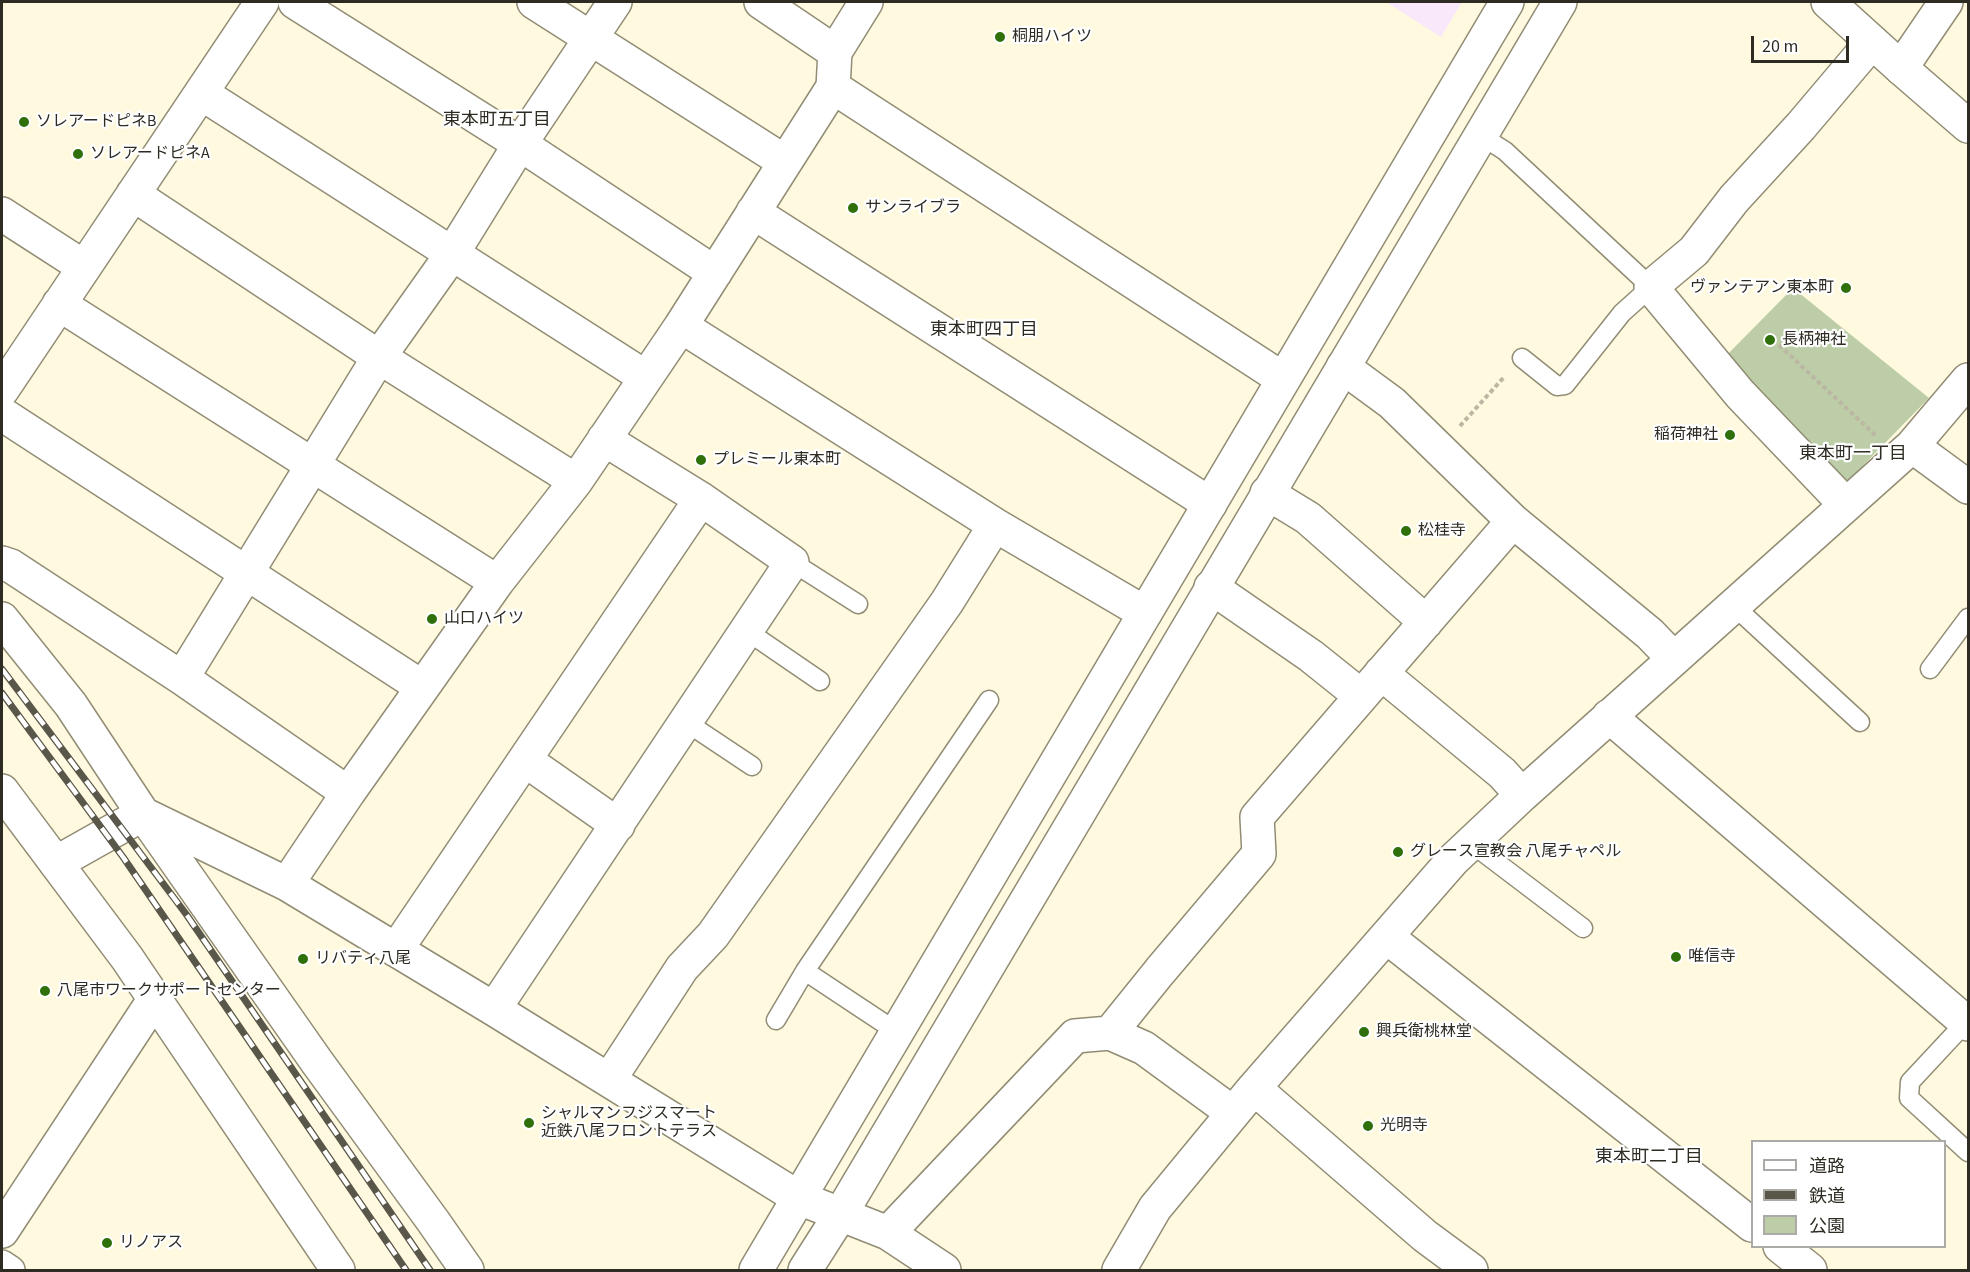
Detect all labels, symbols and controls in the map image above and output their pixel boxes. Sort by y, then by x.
scale bar [1754,24,1852,62]
place label: 桐朋ハイツ [1012,27,1092,47]
marker: 桐朋ハイツ [993,30,1007,44]
text: 20 m [1762,34,1798,59]
district label: 東本町五丁目 [443,110,551,132]
place label: ソレアードピネB [36,112,156,132]
marker: ソレアードピネB [17,115,31,129]
place label: ソレアードピネA [90,144,210,164]
marker: ソレアードピネA [71,147,85,161]
place label: サンライブラ [865,198,961,218]
marker: サンライブラ [846,201,860,215]
place label: ヴァンテアン東本町 [1690,278,1834,298]
marker: ヴァンテアン東本町 [1839,281,1853,295]
district label: 東本町四丁目 [930,320,1038,342]
place label: 長柄神社 [1782,330,1846,350]
marker: 長柄神社 [1763,333,1777,347]
place label: 稲荷神社 [1654,425,1718,445]
marker: 稲荷神社 [1723,428,1737,442]
district label: 東本町一丁目 [1799,444,1907,466]
place label: プレミール東本町 [713,450,841,470]
marker: プレミール東本町 [694,453,708,467]
place label: 松桂寺 [1418,521,1466,541]
marker: 松桂寺 [1399,524,1413,538]
place label: 山口ハイツ [444,609,524,629]
marker: 山口ハイツ [425,612,439,626]
place label: グレース宣教会 八尾チャペル [1410,842,1621,862]
marker: グレース宣教会 八尾チャペル [1391,845,1405,859]
place label: 唯信寺 [1688,947,1736,967]
place label: リバティ八尾 [315,949,411,969]
marker: 唯信寺 [1669,950,1683,964]
marker: リバティ八尾 [296,952,310,966]
place label: 八尾市ワークサポートセンター [57,981,281,1001]
marker: 八尾市ワークサポートセンター [38,984,52,998]
place label: 興兵衛桃林堂 [1376,1022,1472,1042]
marker: 興兵衛桃林堂 [1357,1025,1371,1039]
place label: シャルマンフジスマート 近鉄八尾フロントテラス [541,1104,717,1142]
marker: シャルマンフジスマート 近鉄八尾フロントテラス [522,1116,536,1130]
place label: 光明寺 [1380,1116,1428,1136]
marker: 光明寺 [1361,1119,1375,1133]
legend [1751,1140,1946,1248]
district label: 東本町二丁目 [1595,1147,1703,1169]
text: 道路 [1809,1154,1845,1179]
text: 鉄道 [1809,1184,1845,1209]
text: 公園 [1809,1214,1845,1239]
place label: リノアス [119,1233,183,1253]
marker: リノアス [100,1236,114,1250]

